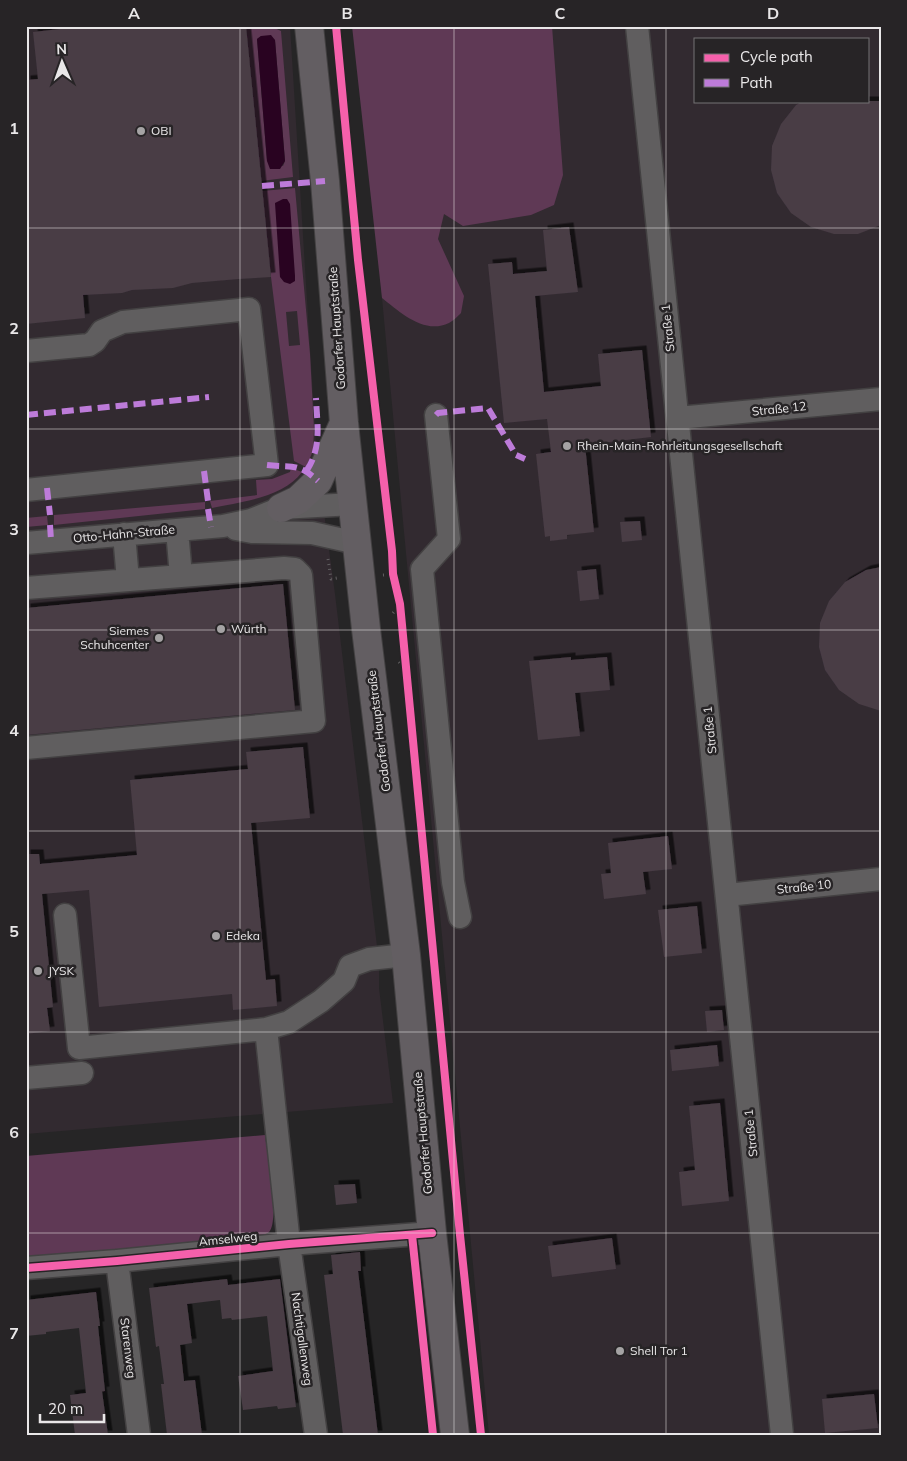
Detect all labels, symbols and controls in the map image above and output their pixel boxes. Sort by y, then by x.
text: A [128,3,140,23]
text: B [341,3,353,23]
text: C [555,3,566,23]
text: D [767,3,779,23]
north arrow [38,38,88,88]
legend [694,38,870,102]
text: N [56,40,67,58]
text: Cycle path [740,47,813,66]
text: Path [740,73,772,92]
text: 1 [9,118,19,138]
place label: OBI [151,123,172,138]
marker: OBI [135,125,147,137]
street label: Godorfer Hauptstraße [325,266,348,390]
street label: Straße 1 [658,304,677,353]
text: 2 [9,318,19,338]
street label: Straße 12 [751,398,807,419]
place label: Rhein-Main-Rohrleitungsgesellschaft [577,438,782,453]
marker: Rhein-Main-Rohrleitungsgesellschaft [561,440,573,452]
text: 3 [9,519,19,539]
street label: Otto-Hahn-Straße [72,522,176,545]
place label: Würth [231,621,267,636]
place label: Siemes Schuhcenter [80,623,150,652]
marker: Würth [215,623,227,635]
marker: Siemes Schuhcenter [153,632,165,644]
street label: Godorfer Hauptstraße [364,669,393,793]
street label: Straße 1 [700,706,719,755]
text: 4 [9,720,19,740]
street label: Straße 10 [776,876,832,897]
text: 5 [9,921,19,941]
place label: Edeka [226,928,260,943]
marker: Edeka [210,930,222,942]
place label: JYSK [48,963,74,978]
marker: JYSK [32,965,44,977]
street label: Godorfer Hauptstraße [410,1071,435,1195]
street label: Straße 1 [741,1109,760,1158]
text: 6 [9,1122,19,1142]
street label: Amselweg [198,1228,258,1249]
street label: Nachtigallenweg [289,1291,316,1386]
street label: Starenweg [117,1317,140,1379]
text: 7 [9,1323,19,1343]
place label: Shell Tor 1 [630,1343,688,1358]
marker: Shell Tor 1 [614,1345,626,1357]
scale bar [40,1391,104,1423]
text: 20 m [48,1399,83,1418]

